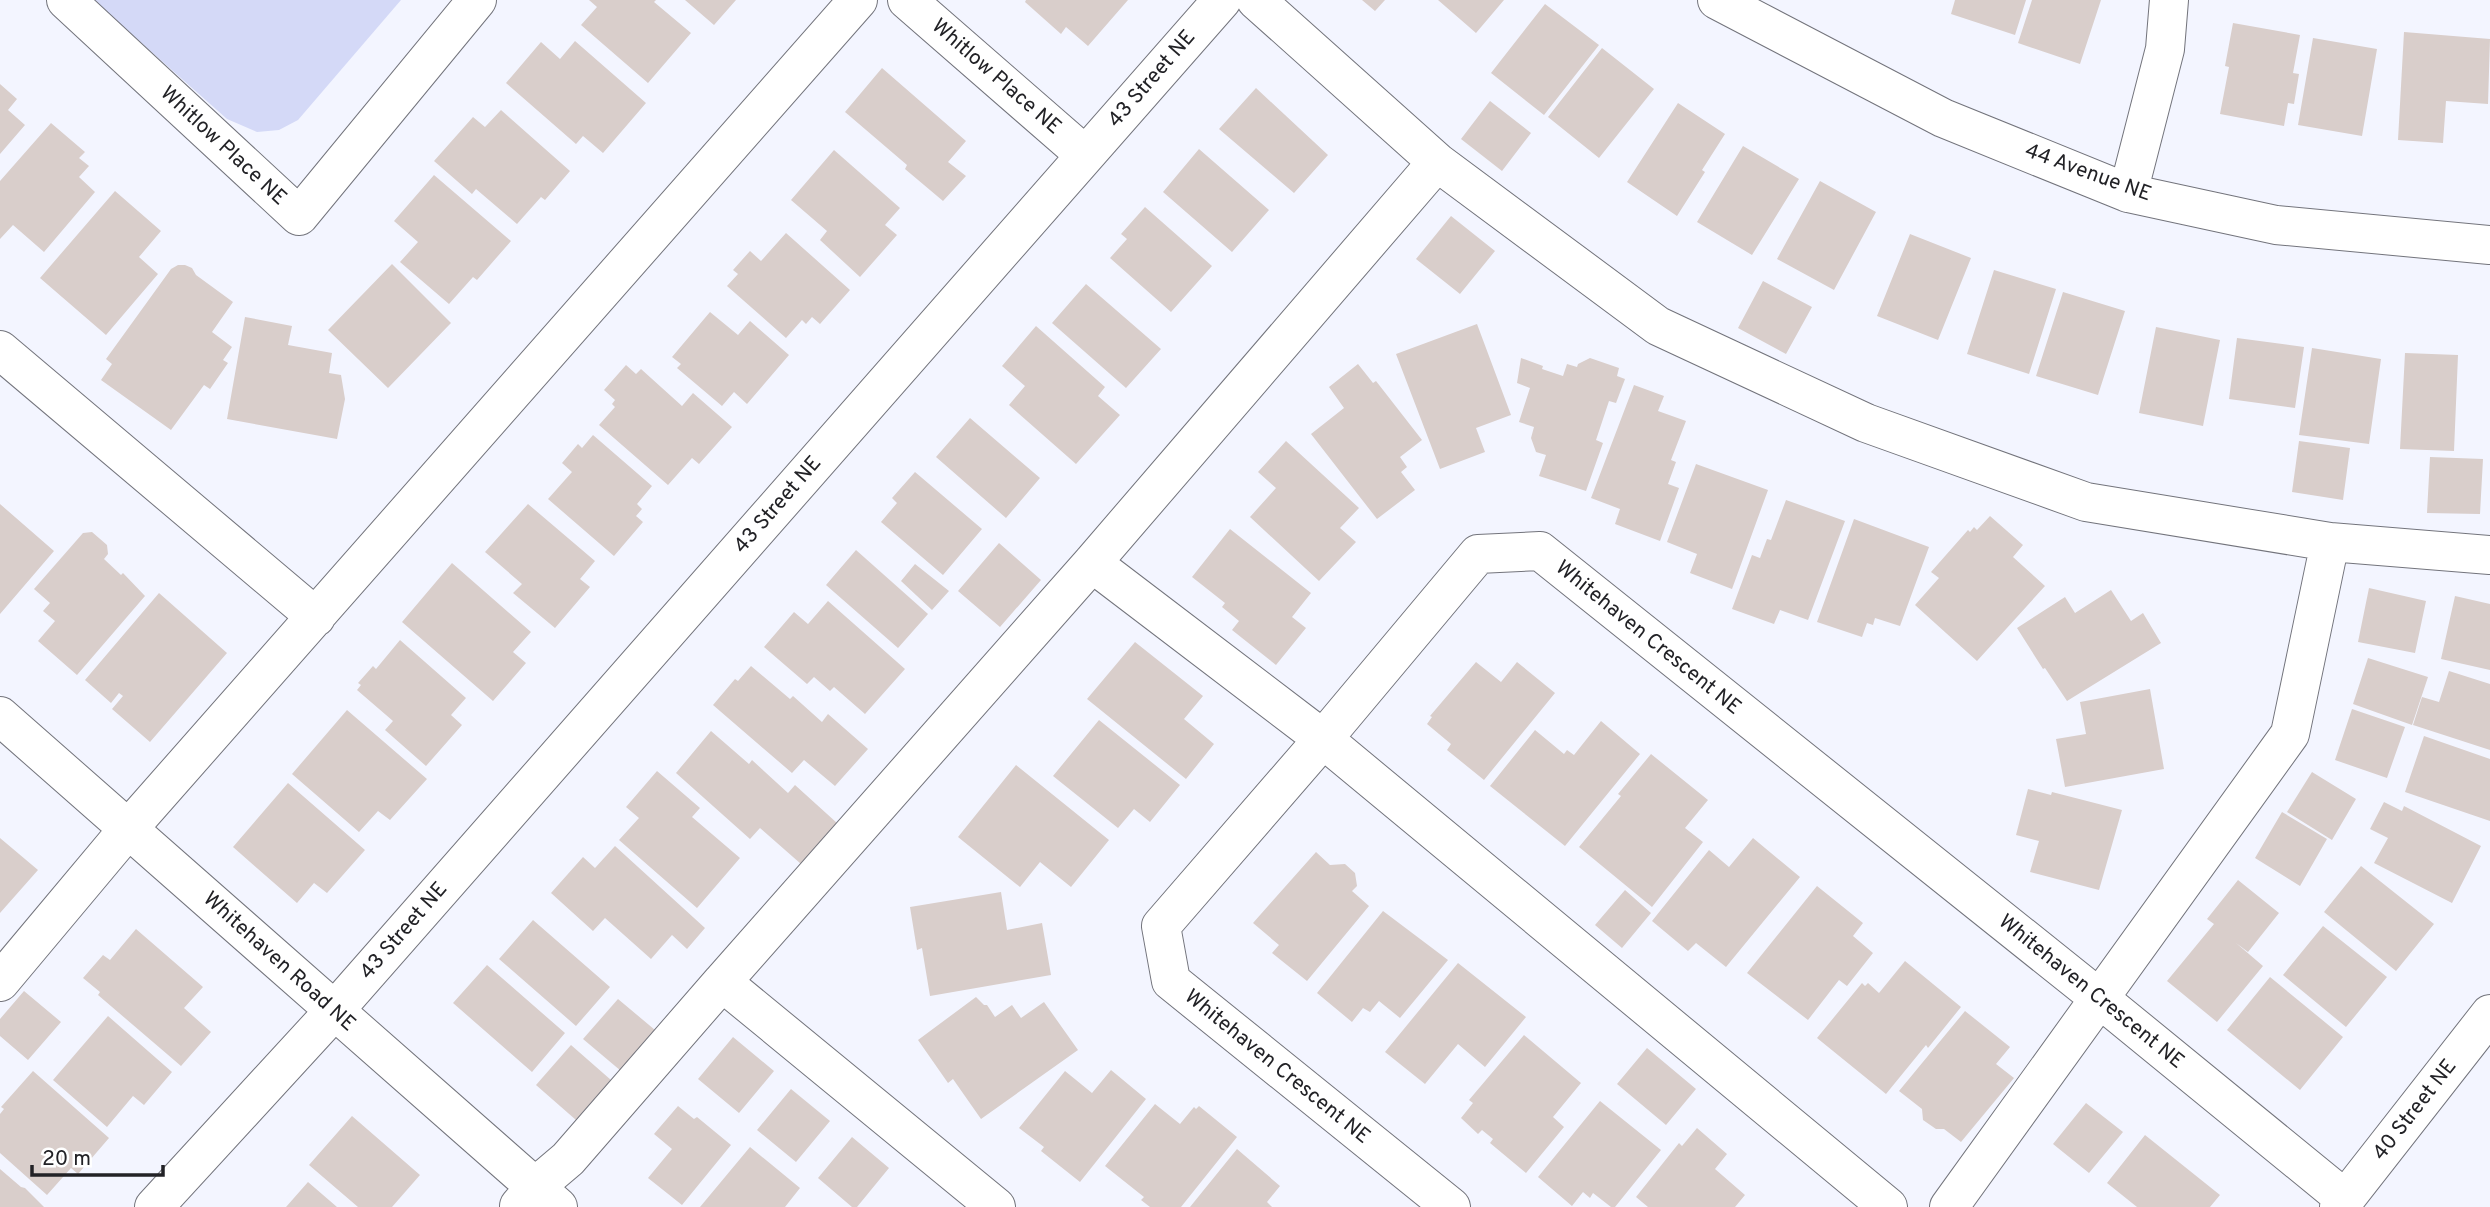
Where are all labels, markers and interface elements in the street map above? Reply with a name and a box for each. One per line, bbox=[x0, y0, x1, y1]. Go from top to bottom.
street label: Whitlow Place NE bbox=[925, 13, 1067, 141]
street label: 43 Street NE bbox=[1102, 25, 1202, 133]
street label: Whitlow Place NE bbox=[154, 80, 292, 212]
street label: 44 Avenue NE bbox=[2021, 138, 2155, 208]
street label: 43 Street NE bbox=[728, 451, 828, 559]
street label: Whitehaven Crescent NE bbox=[1550, 555, 1746, 721]
street label: 43 Street NE bbox=[354, 877, 454, 985]
street label: Whitehaven Road NE bbox=[197, 886, 361, 1038]
street label: Whitehaven Crescent NE bbox=[1993, 909, 2189, 1075]
street label: Whitehaven Crescent NE bbox=[1179, 984, 1375, 1150]
street label: 40 Street NE bbox=[2367, 1054, 2463, 1166]
scale bar bbox=[32, 1134, 163, 1178]
text: 20 m bbox=[42, 1146, 91, 1173]

